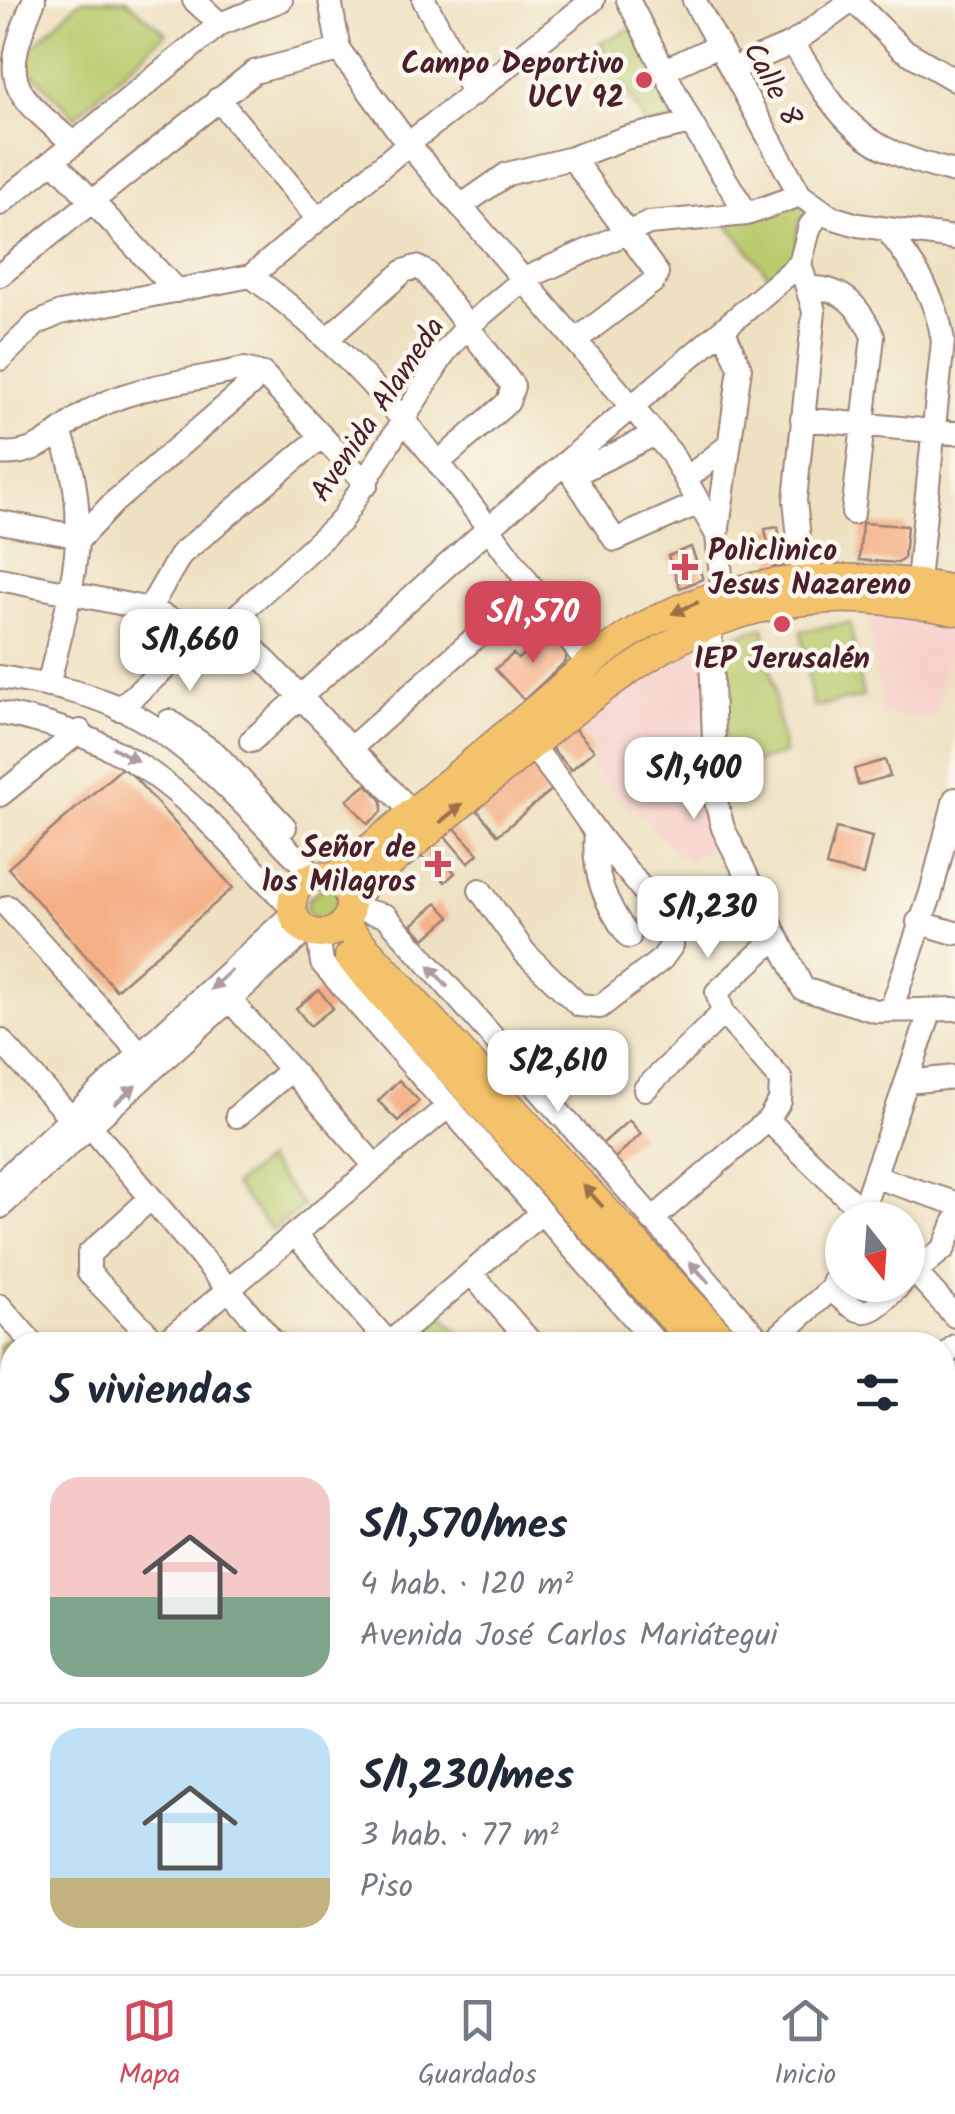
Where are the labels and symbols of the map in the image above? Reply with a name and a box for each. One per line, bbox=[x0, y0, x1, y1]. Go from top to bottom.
street label: Calle 8 bbox=[729, 34, 814, 137]
place label: Campo Deportivo UCV 92 bbox=[401, 41, 624, 123]
marker: Campo Deportivo UCV 92 bbox=[633, 69, 655, 91]
street label: Avenida Alameda bbox=[299, 308, 459, 513]
place label: Policlinico Jesus Nazareno bbox=[708, 528, 911, 610]
marker: Policlinico Jesus Nazareno bbox=[672, 554, 698, 580]
pin: S/1,570 bbox=[441, 581, 625, 666]
one-way arrow bbox=[670, 600, 700, 616]
pin: S/1,660 bbox=[98, 609, 282, 694]
marker: IEP Jerusalén bbox=[771, 613, 793, 635]
place label: IEP Jerusalén bbox=[694, 636, 870, 684]
pin: S/1,400 bbox=[602, 737, 786, 822]
one-way arrow bbox=[111, 745, 139, 762]
one-way arrow bbox=[438, 802, 463, 824]
place label: Señor de los Milagros bbox=[262, 825, 416, 907]
marker: Señor de los Milagros bbox=[425, 851, 451, 877]
pin: S/1,230 bbox=[616, 876, 800, 961]
one-way arrow bbox=[427, 963, 449, 988]
one-way arrow bbox=[209, 968, 233, 991]
pin: S/2,610 bbox=[466, 1030, 650, 1115]
one-way arrow bbox=[113, 1084, 137, 1107]
one-way arrow bbox=[582, 1184, 604, 1209]
north arrow bbox=[825, 1202, 925, 1302]
one-way arrow bbox=[688, 1260, 710, 1285]

